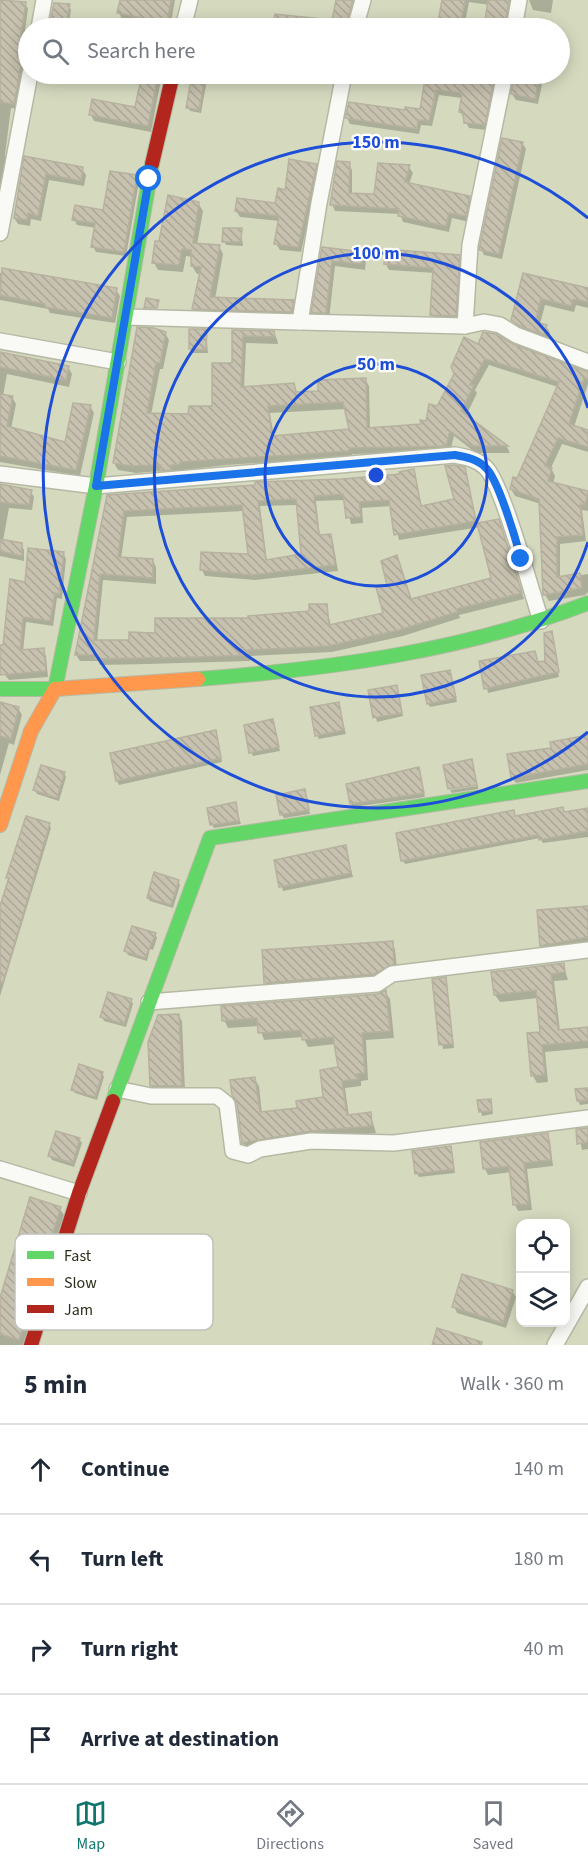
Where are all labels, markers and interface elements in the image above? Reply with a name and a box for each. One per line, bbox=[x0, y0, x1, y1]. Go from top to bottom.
search box bbox=[18, 18, 570, 84]
icon: search bbox=[39, 35, 72, 68]
text: Search here bbox=[87, 35, 195, 67]
text: 150 m bbox=[352, 130, 400, 155]
route start bbox=[135, 165, 161, 191]
text: 100 m bbox=[352, 241, 400, 266]
text: 50 m bbox=[357, 352, 395, 377]
centre of rings bbox=[366, 465, 386, 485]
route end bbox=[507, 545, 533, 571]
map controls bbox=[516, 1219, 570, 1327]
button: locate bbox=[516, 1219, 570, 1273]
legend bbox=[15, 1234, 213, 1330]
text: Fast bbox=[64, 1245, 92, 1267]
text: Slow bbox=[64, 1272, 97, 1294]
button: layers bbox=[516, 1273, 570, 1327]
text: Jam bbox=[64, 1299, 93, 1321]
text: 5 min bbox=[24, 1366, 87, 1403]
text: Walk · 360 m bbox=[460, 1370, 564, 1398]
icon: ahead bbox=[24, 1453, 57, 1486]
text: Continue bbox=[81, 1453, 170, 1485]
text: 140 m bbox=[514, 1455, 564, 1483]
icon: left bbox=[24, 1543, 57, 1576]
text: Turn left bbox=[81, 1543, 163, 1575]
text: 180 m bbox=[514, 1545, 564, 1573]
icon: right bbox=[24, 1633, 57, 1666]
text: Turn right bbox=[81, 1633, 178, 1665]
text: 40 m bbox=[524, 1635, 564, 1663]
icon: arrive bbox=[24, 1723, 57, 1756]
text: Arrive at destination bbox=[81, 1723, 279, 1755]
tab: Map bbox=[74, 1797, 107, 1855]
tab: Directions bbox=[256, 1797, 324, 1855]
tab: Saved bbox=[473, 1797, 514, 1855]

